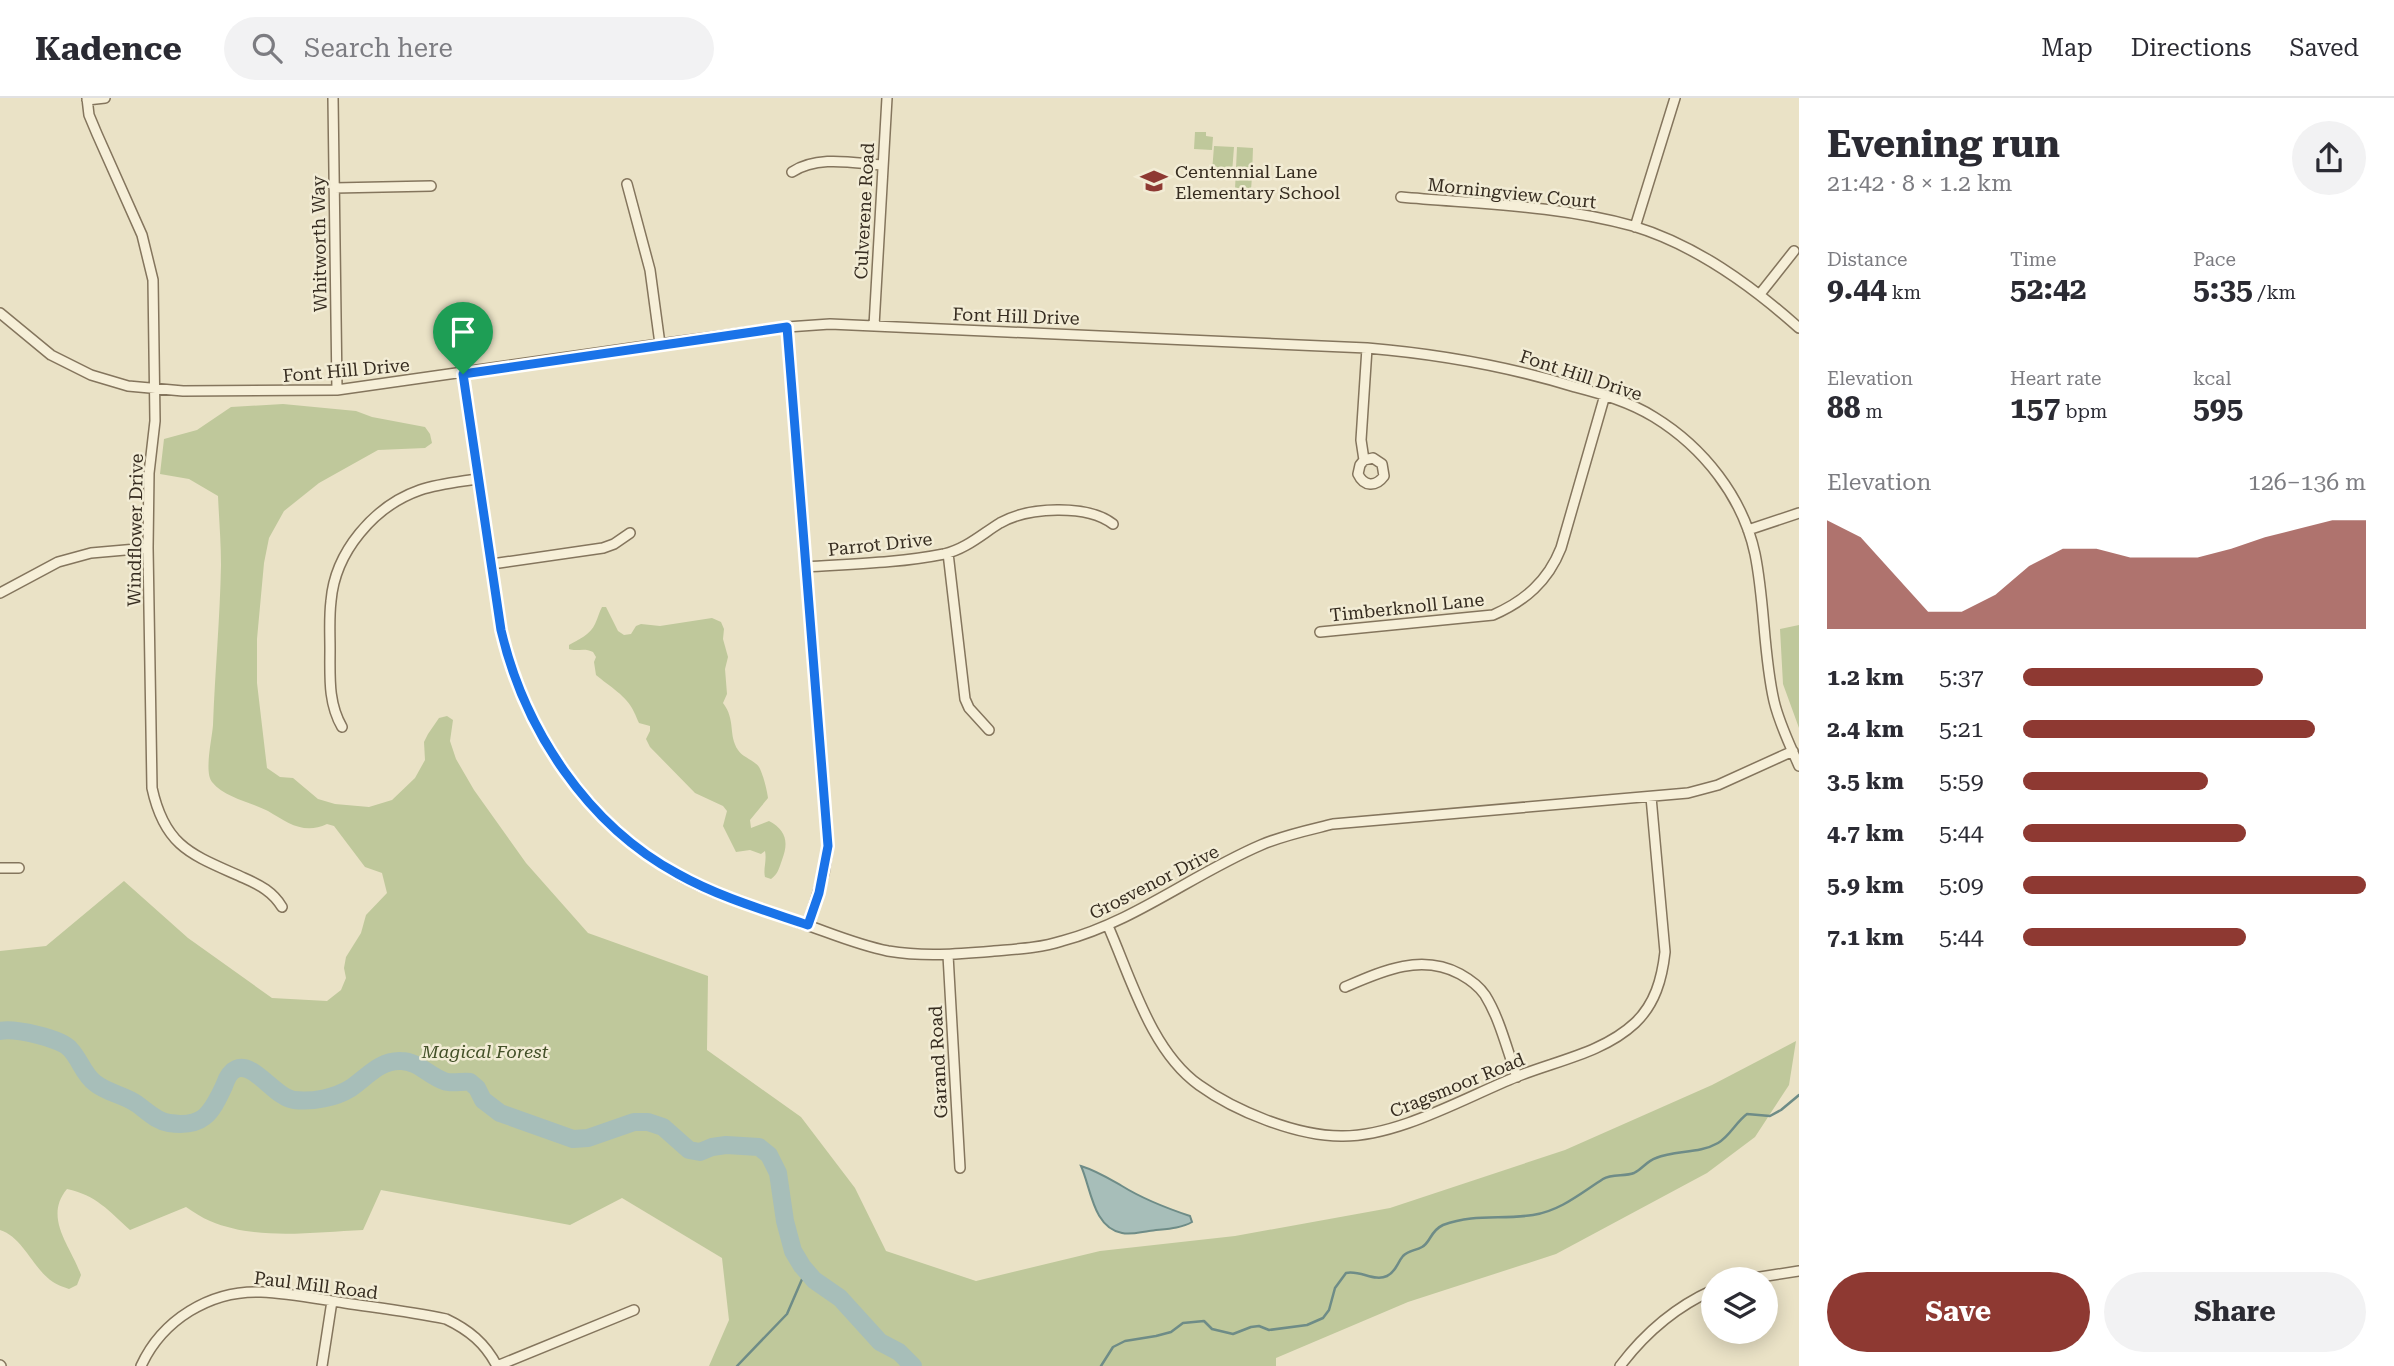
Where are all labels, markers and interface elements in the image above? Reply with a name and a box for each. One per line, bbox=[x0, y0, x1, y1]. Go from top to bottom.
search box bbox=[224, 17, 714, 80]
text: Kadence bbox=[35, 29, 182, 68]
icon: search bbox=[248, 29, 286, 67]
text: Search here bbox=[304, 33, 453, 63]
text: Map bbox=[2041, 34, 2093, 62]
text: Directions bbox=[2131, 34, 2251, 62]
text: Saved bbox=[2289, 34, 2359, 62]
button: share bbox=[2292, 121, 2366, 195]
text: Evening run bbox=[1827, 122, 2060, 166]
street label: Culverene Road bbox=[850, 142, 878, 280]
place label: Centennial Lane Elementary School bbox=[1175, 161, 1340, 203]
school or university icon: Centennial Lane Elementary School bbox=[1139, 166, 1169, 196]
text: 21:42 · 8 × 1.2 km bbox=[1827, 170, 2012, 197]
street label: Morningview Court bbox=[1426, 174, 1598, 212]
street label: Whitworth Way bbox=[307, 175, 331, 312]
text: Distance bbox=[1827, 248, 1907, 271]
text: Time bbox=[2010, 248, 2057, 271]
text: Pace bbox=[2193, 248, 2236, 271]
text: 9.44 bbox=[1827, 271, 1887, 306]
text: 52:42 bbox=[2010, 271, 2087, 306]
text: 5:35 bbox=[2193, 271, 2253, 306]
text: km bbox=[1887, 281, 1921, 304]
text: /km bbox=[2253, 281, 2296, 304]
pin bbox=[433, 302, 493, 374]
street label: Font Hill Drive bbox=[952, 303, 1080, 329]
icon: arrive bbox=[444, 313, 482, 351]
street label: Font Hill Drive bbox=[1517, 345, 1645, 405]
street label: Font Hill Drive bbox=[282, 354, 410, 386]
text: Elevation bbox=[1827, 367, 1913, 390]
text: Heart rate bbox=[2010, 367, 2101, 390]
text: kcal bbox=[2193, 367, 2231, 390]
text: 88 bbox=[1827, 390, 1861, 425]
text: 157 bbox=[2010, 390, 2060, 425]
text: 595 bbox=[2193, 390, 2243, 425]
text: m bbox=[1861, 400, 1883, 423]
text: bpm bbox=[2060, 400, 2107, 423]
street label: Windflower Drive bbox=[123, 453, 147, 607]
text: Elevation bbox=[1827, 469, 1931, 496]
text: 126–136 m bbox=[2248, 469, 2366, 496]
street label: Parrot Drive bbox=[827, 528, 933, 560]
street label: Timberknoll Lane bbox=[1329, 588, 1485, 626]
text: 1.2 km bbox=[1827, 664, 1904, 691]
text: 5:37 bbox=[1939, 664, 1984, 691]
text: 2.4 km bbox=[1827, 716, 1904, 743]
text: 5:21 bbox=[1939, 716, 1984, 743]
text: 3.5 km bbox=[1827, 768, 1904, 795]
text: 5:59 bbox=[1939, 768, 1984, 795]
text: 4.7 km bbox=[1827, 820, 1904, 847]
text: 5:44 bbox=[1939, 820, 1984, 847]
street label: Grosvenor Drive bbox=[1086, 840, 1222, 924]
text: 5.9 km bbox=[1827, 872, 1904, 899]
text: 5:09 bbox=[1939, 872, 1984, 899]
text: 7.1 km bbox=[1827, 924, 1904, 951]
text: 5:44 bbox=[1939, 924, 1984, 951]
street label: Garand Road bbox=[925, 1005, 951, 1119]
park label: Magical Forest bbox=[421, 1041, 549, 1062]
street label: Cragsmoor Road bbox=[1387, 1048, 1528, 1122]
street label: Paul Mill Road bbox=[253, 1267, 380, 1303]
map controls bbox=[1701, 1267, 1778, 1344]
button: layers bbox=[1701, 1267, 1778, 1344]
button: Save bbox=[1827, 1272, 2090, 1352]
button: Share bbox=[2104, 1272, 2366, 1352]

